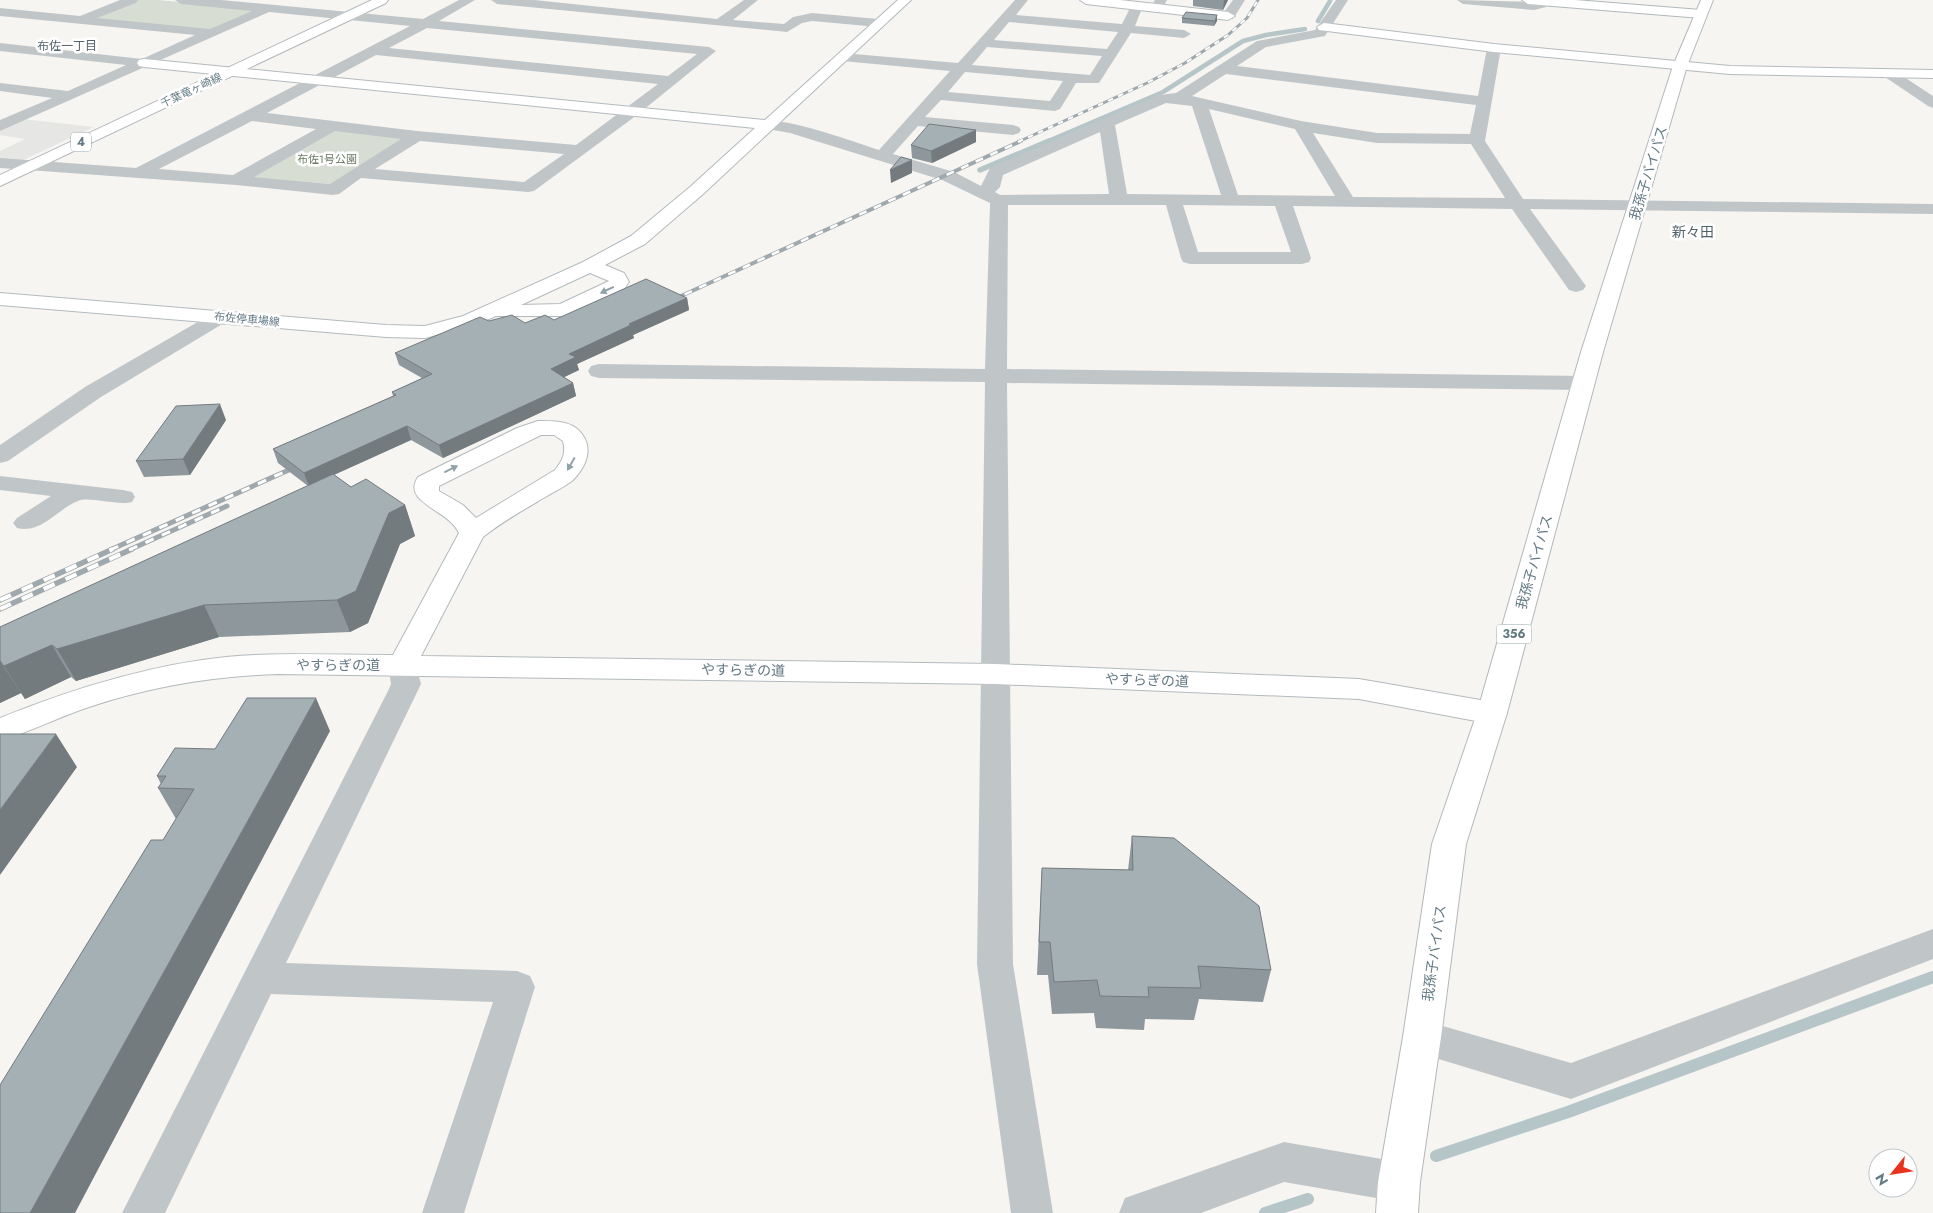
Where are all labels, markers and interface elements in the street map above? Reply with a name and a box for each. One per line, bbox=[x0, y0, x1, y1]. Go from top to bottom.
district label: 布佐一丁目 bbox=[37, 37, 97, 55]
street label: 千葉竜ヶ崎線 bbox=[158, 69, 224, 111]
street label: 我孫子バイパス bbox=[1624, 123, 1672, 223]
road number: 4 bbox=[71, 132, 91, 152]
park label: 布佐1号公園 bbox=[297, 151, 357, 167]
district label: 新々田 bbox=[1672, 222, 1714, 242]
one-way arrow bbox=[600, 286, 614, 294]
street label: 布佐停車場線 bbox=[213, 308, 281, 330]
one-way arrow bbox=[567, 456, 575, 471]
one-way arrow bbox=[444, 464, 459, 473]
street label: 我孫子バイパス bbox=[1511, 512, 1557, 612]
road number: 356 bbox=[1496, 624, 1532, 644]
street label: やすらぎの道 bbox=[296, 655, 380, 675]
street label: やすらぎの道 bbox=[701, 659, 785, 681]
street label: やすらぎの道 bbox=[1105, 669, 1189, 691]
street label: 我孫子バイパス bbox=[1417, 903, 1451, 1003]
north arrow bbox=[1868, 1148, 1918, 1198]
text: N bbox=[1870, 1170, 1893, 1189]

